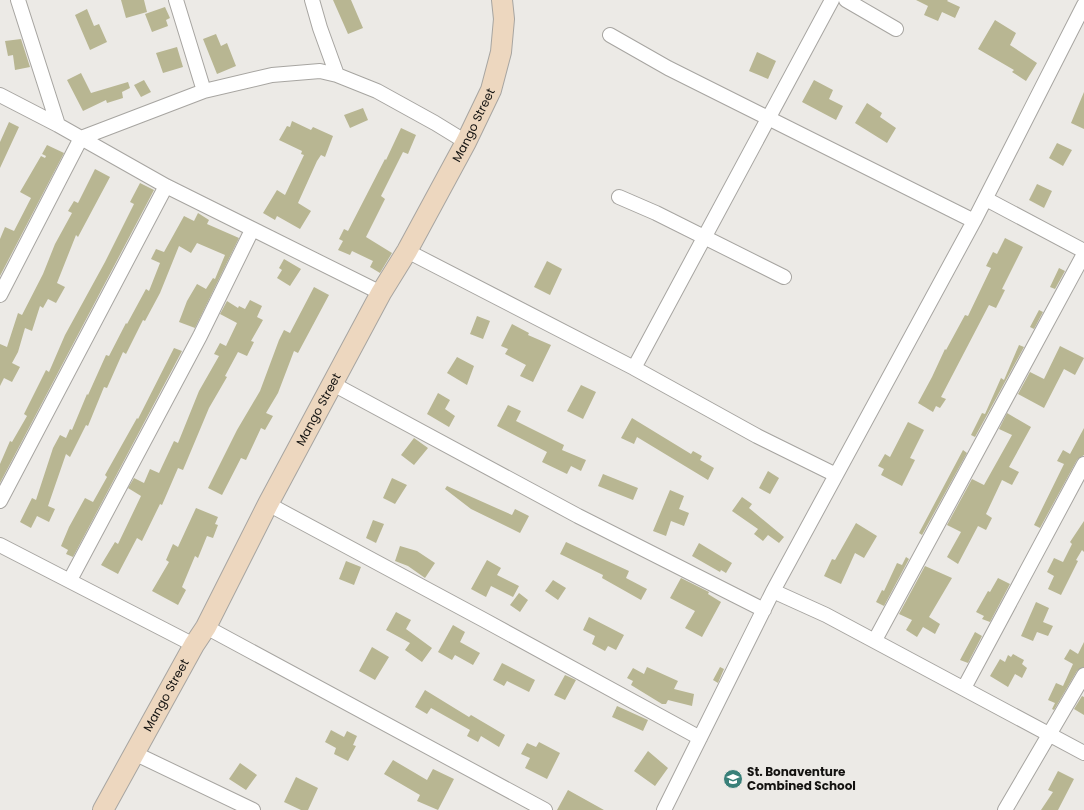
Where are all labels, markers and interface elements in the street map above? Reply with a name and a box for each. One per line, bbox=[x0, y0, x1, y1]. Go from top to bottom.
street label: Mango Street bbox=[448, 85, 499, 165]
street label: Mango Street bbox=[292, 370, 345, 449]
street label: Mango Street bbox=[139, 656, 193, 734]
place label: St. Bonaventure Combined School bbox=[747, 763, 856, 794]
school or university icon: St. Bonaventure Combined School bbox=[722, 768, 744, 790]

